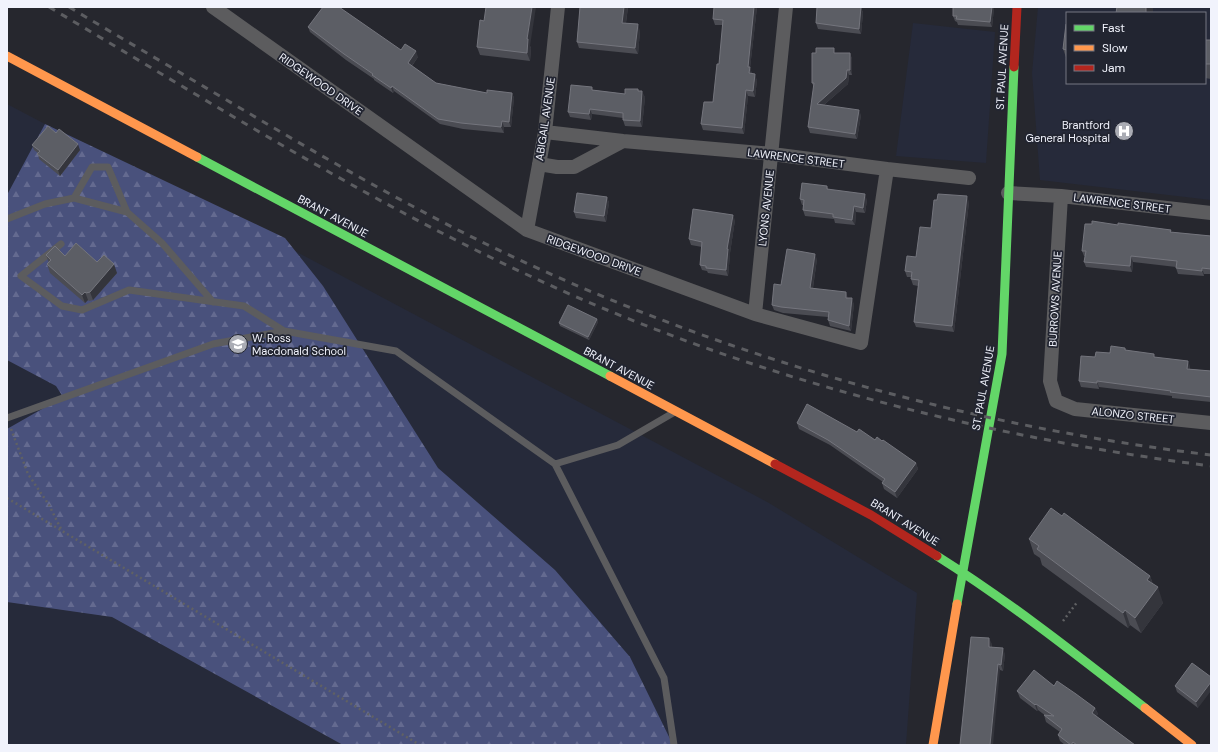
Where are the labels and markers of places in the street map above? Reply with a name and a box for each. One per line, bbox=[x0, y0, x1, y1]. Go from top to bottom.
place label: Brantford General Hospital bbox=[1026, 118, 1110, 145]
hospital icon: Brantford General Hospital bbox=[1113, 120, 1135, 142]
place label: W. Ross Macdonald School bbox=[252, 331, 346, 358]
school or university icon: W. Ross Macdonald School bbox=[227, 333, 249, 355]

